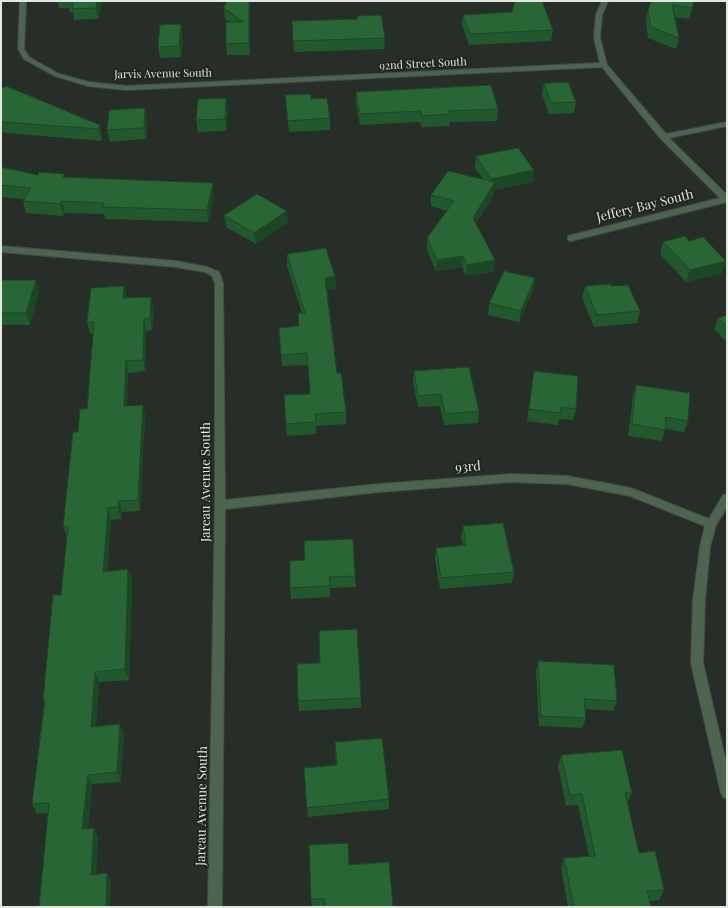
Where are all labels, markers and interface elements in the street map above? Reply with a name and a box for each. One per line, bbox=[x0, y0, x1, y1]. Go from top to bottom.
street label: 92nd Street South bbox=[379, 55, 467, 73]
street label: Jarvis Avenue South bbox=[114, 67, 212, 81]
street label: Jeffery Bay South bbox=[595, 186, 695, 226]
street label: Jareau Avenue South bbox=[198, 422, 214, 542]
street label: 93rd bbox=[455, 458, 481, 476]
street label: Jareau Avenue South bbox=[193, 746, 211, 866]

